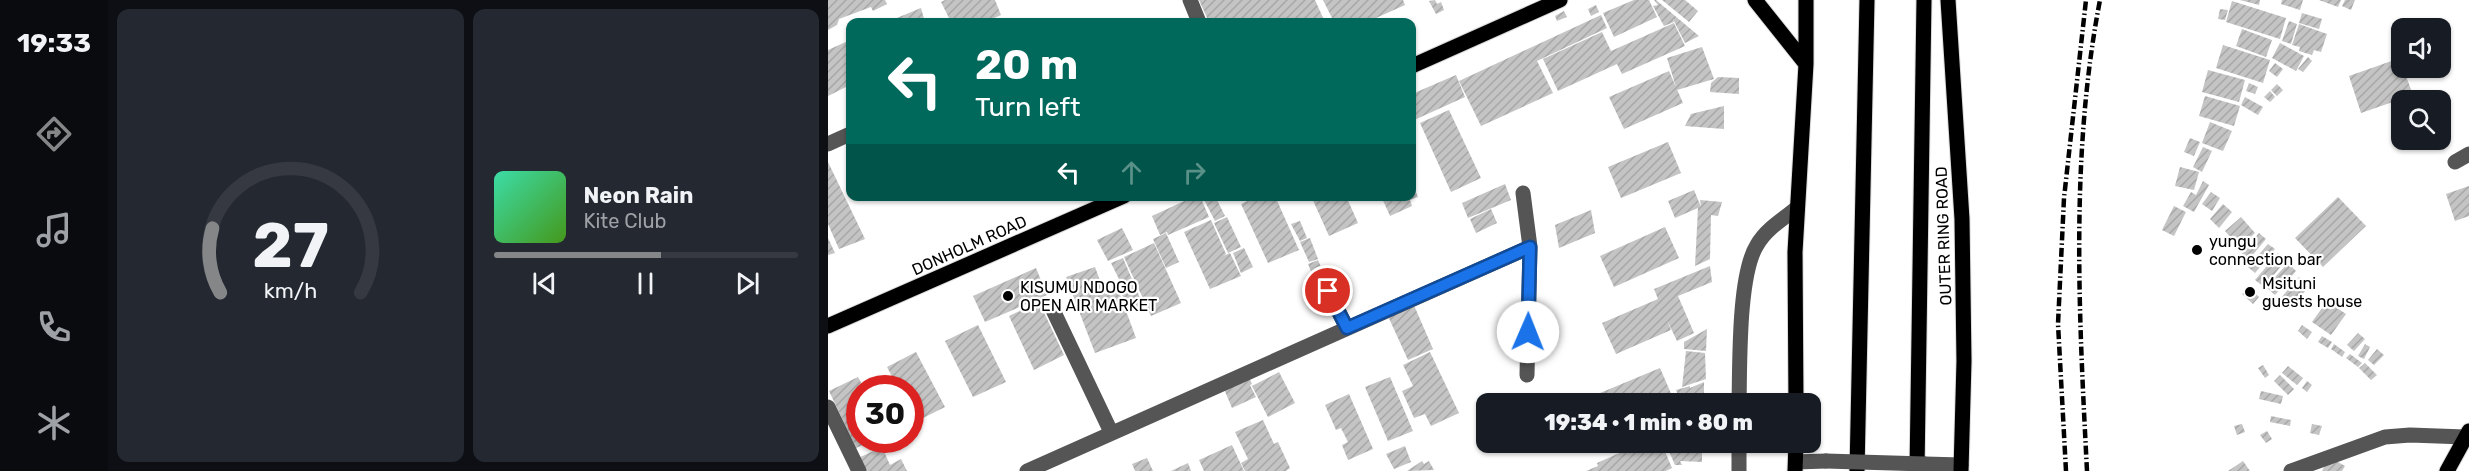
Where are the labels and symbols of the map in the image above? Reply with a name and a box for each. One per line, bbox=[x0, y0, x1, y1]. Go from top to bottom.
street label: OUTER RING ROAD bbox=[1932, 166, 1955, 306]
street label: DONHOLM ROAD bbox=[909, 212, 1030, 279]
place label: yungu connection bar bbox=[2209, 232, 2322, 269]
marker: yungu connection bar bbox=[2190, 243, 2204, 257]
pin bbox=[1302, 265, 1353, 316]
place label: Msituni guests house bbox=[2262, 274, 2362, 311]
place label: KISUMU NDOGO OPEN AIR MARKET bbox=[1020, 278, 1157, 315]
marker: Msituni guests house bbox=[2243, 285, 2257, 299]
marker: KISUMU NDOGO OPEN AIR MARKET bbox=[1001, 289, 1015, 303]
position arrow bbox=[1496, 300, 1560, 364]
speed limit sign: 30 bbox=[846, 375, 924, 453]

